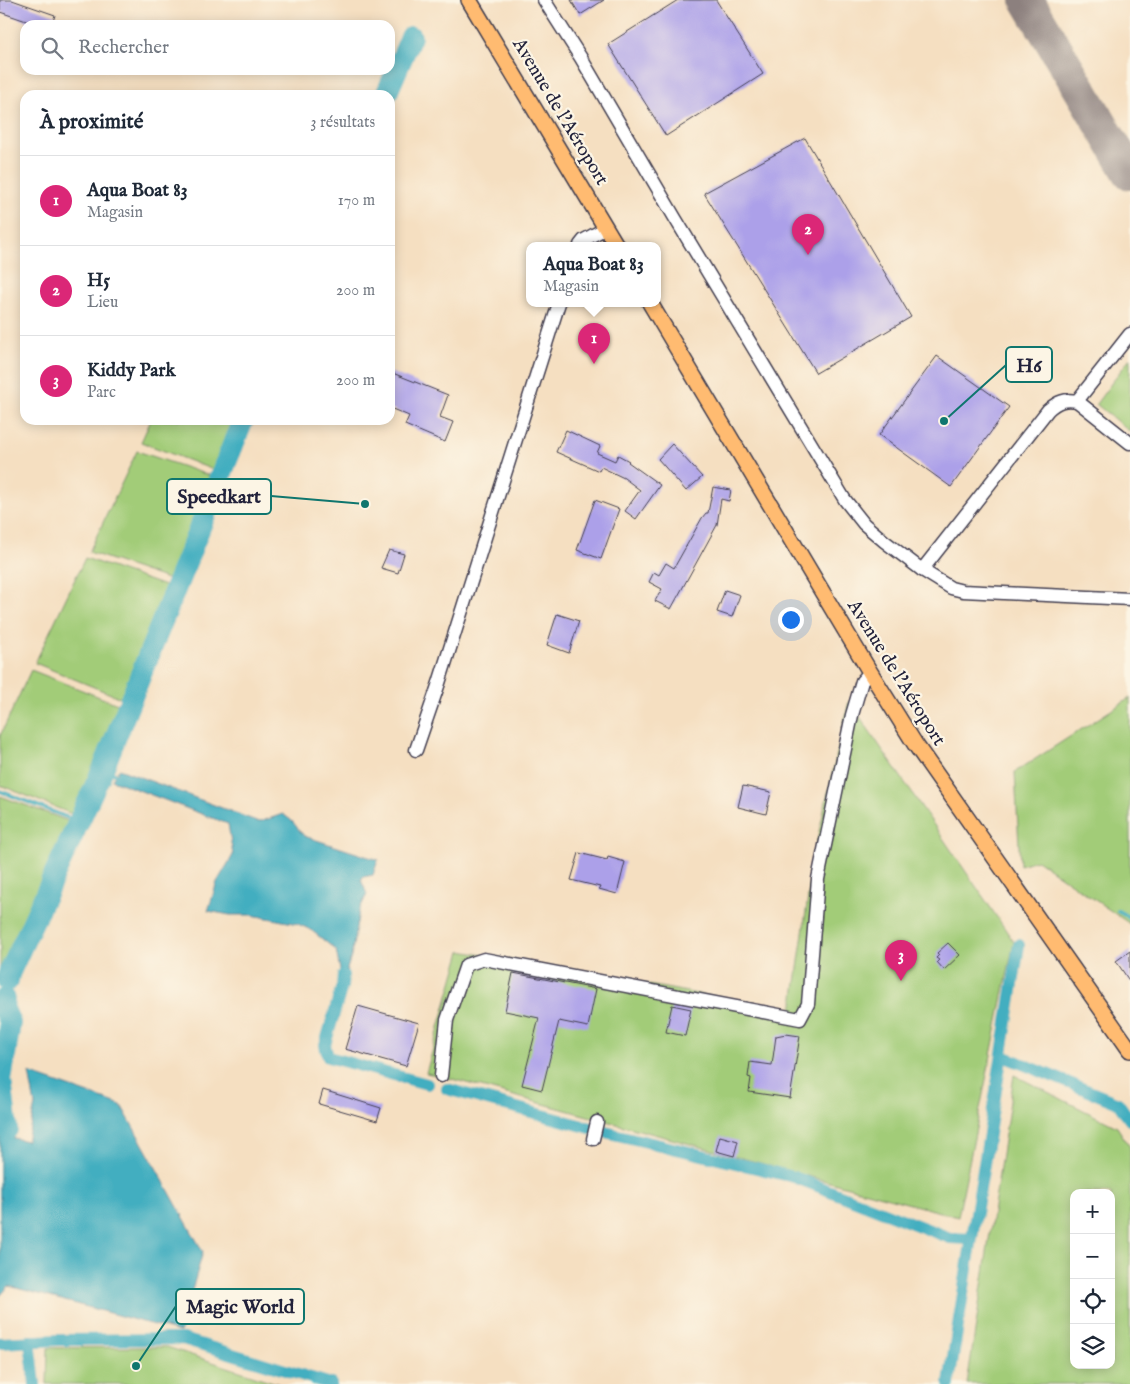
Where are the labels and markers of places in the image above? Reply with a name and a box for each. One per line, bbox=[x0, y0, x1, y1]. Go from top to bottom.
pin: 2 bbox=[792, 214, 824, 255]
pin: 1 bbox=[578, 323, 610, 364]
callout: H6 bbox=[1006, 347, 1052, 382]
callout: Speedkart bbox=[167, 479, 271, 514]
pin: 3 bbox=[885, 940, 917, 981]
callout: Magic World bbox=[176, 1289, 304, 1324]

